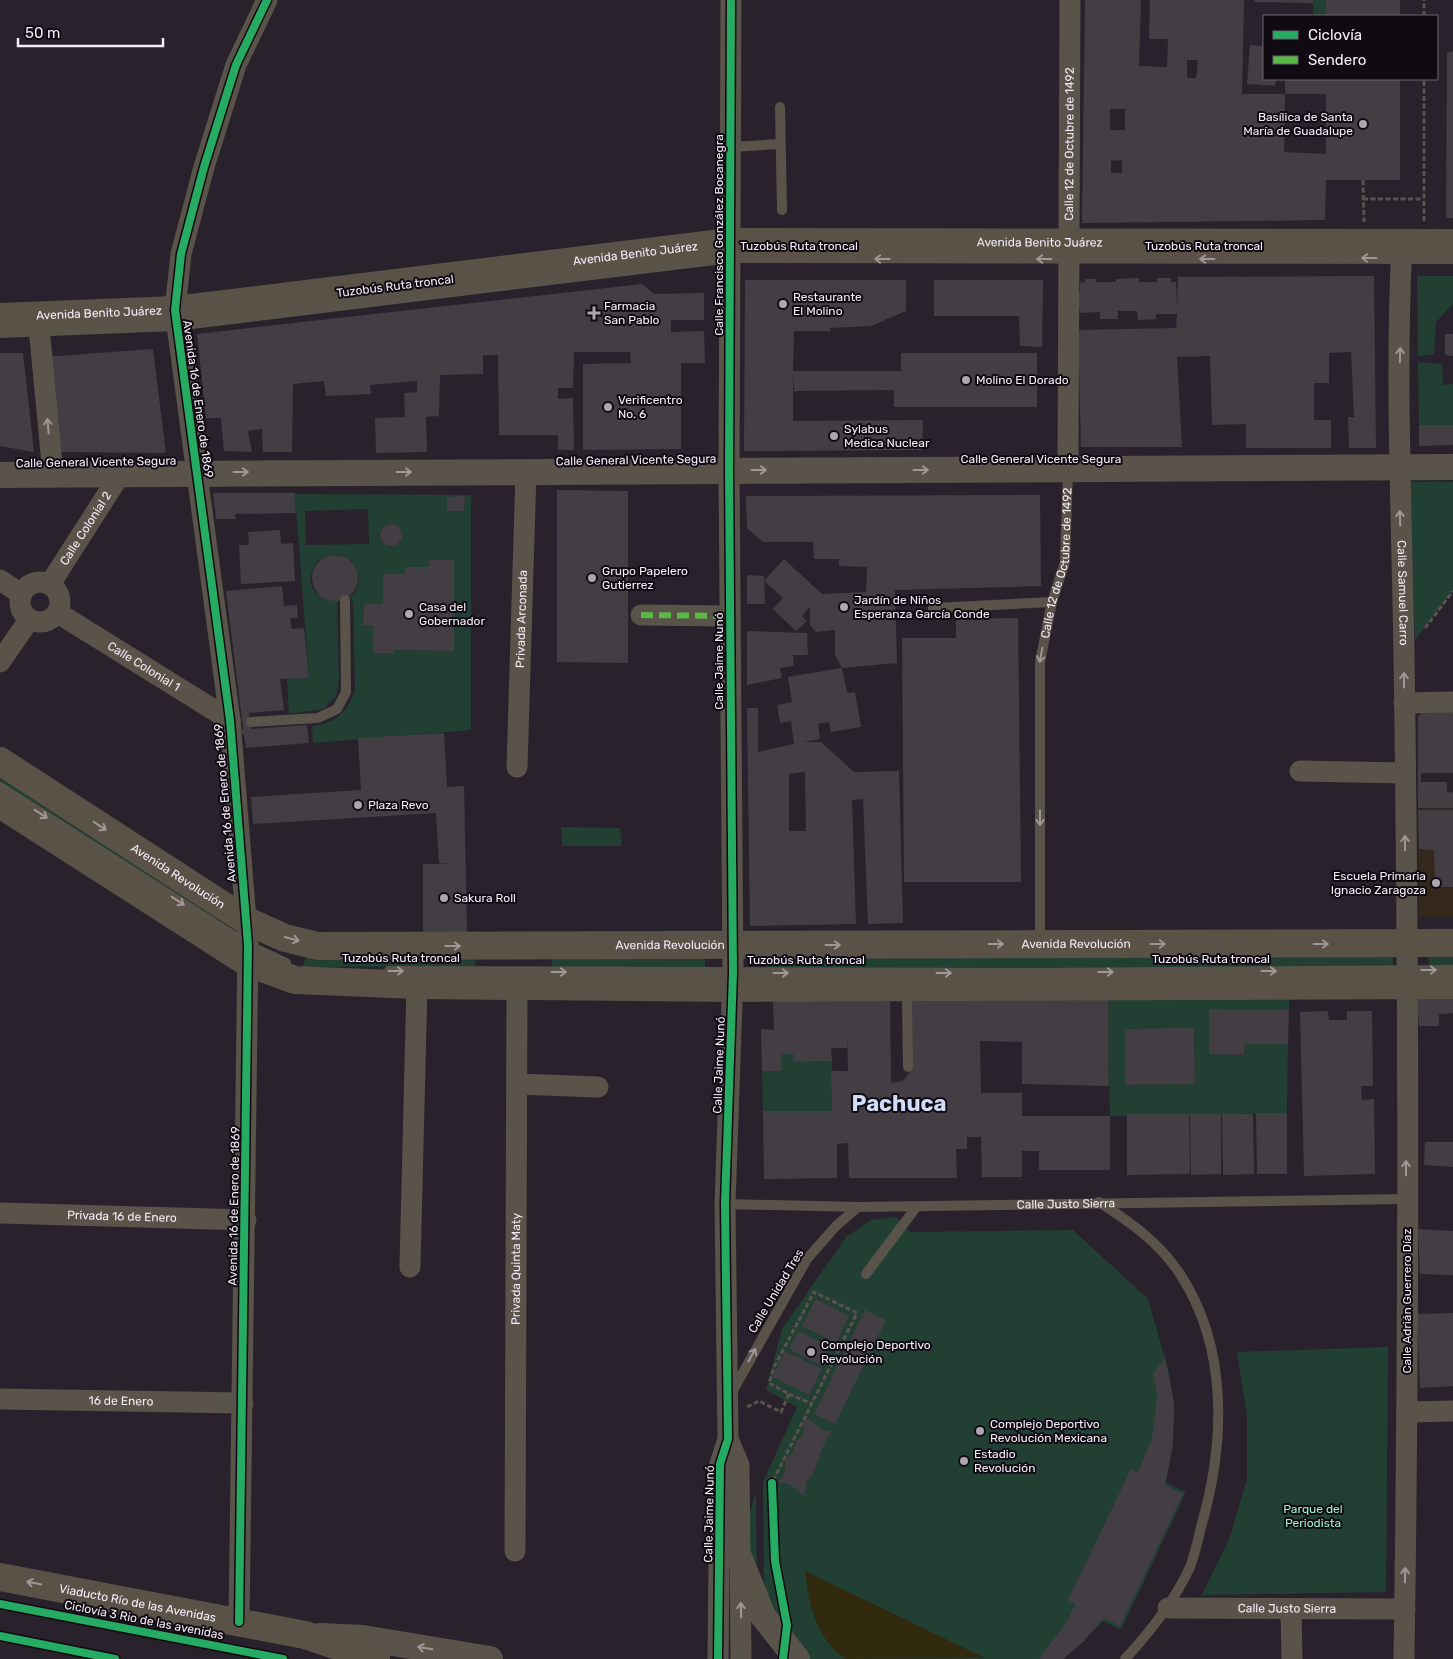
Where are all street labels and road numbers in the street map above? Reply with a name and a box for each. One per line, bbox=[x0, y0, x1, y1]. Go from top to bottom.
street label: Calle 12 de Octubre de 1492 bbox=[1062, 67, 1077, 221]
street label: Calle Francisco González Bocanegra bbox=[712, 134, 726, 336]
street label: Avenida Benito Juárez bbox=[977, 235, 1103, 250]
street label: Avenida Benito Juárez bbox=[572, 239, 699, 268]
street label: Tuzobús Ruta troncal bbox=[740, 239, 858, 253]
street label: Tuzobús Ruta troncal bbox=[1145, 239, 1263, 253]
street label: Tuzobús Ruta troncal bbox=[336, 272, 455, 300]
street label: Avenida Benito Juárez bbox=[36, 304, 162, 323]
street label: Avenida 16 de Enero de 1869 bbox=[180, 319, 216, 479]
street label: Calle General Vicente Segura bbox=[555, 452, 717, 468]
street label: Calle General Vicente Segura bbox=[961, 452, 1121, 466]
street label: Calle General Vicente Segura bbox=[15, 454, 177, 470]
street label: Calle 12 de Octubre de 1492 bbox=[1038, 487, 1074, 640]
street label: Calle Colonial 2 bbox=[57, 489, 114, 568]
street label: Calle Samuel Carro bbox=[1395, 540, 1411, 646]
street label: Privada Arconada bbox=[513, 570, 530, 668]
street label: Calle Jaime Nunó bbox=[712, 612, 726, 710]
street label: Calle Colonial 1 bbox=[105, 639, 183, 694]
street label: Avenida 16 de Enero de 1869 bbox=[211, 723, 239, 883]
street label: Avenida Revolución bbox=[128, 841, 228, 912]
street label: Avenida Revolución bbox=[1021, 937, 1131, 951]
street label: Avenida Revolución bbox=[615, 938, 725, 952]
street label: Tuzobús Ruta troncal bbox=[342, 951, 460, 965]
street label: Tuzobús Ruta troncal bbox=[1152, 952, 1270, 966]
street label: Tuzobús Ruta troncal bbox=[747, 953, 865, 967]
street label: Calle Jaime Nunó bbox=[710, 1016, 728, 1114]
street label: Avenida 16 de Enero de 1869 bbox=[226, 1126, 242, 1286]
street label: Calle Justo Sierra bbox=[1017, 1196, 1115, 1212]
street label: Privada 16 de Enero bbox=[67, 1208, 177, 1225]
street label: Privada Quinta Maty bbox=[509, 1213, 523, 1325]
street label: Calle Adrián Guerrero Díaz bbox=[1400, 1228, 1414, 1374]
street label: Calle Unidad Tres bbox=[745, 1246, 807, 1336]
street label: 16 de Enero bbox=[88, 1393, 154, 1409]
street label: Calle Jaime Nunó bbox=[701, 1465, 717, 1563]
street label: Viaducto Río de las Avenidas bbox=[58, 1581, 217, 1625]
street label: Ciclovía 3 Rio de las avenidas bbox=[63, 1598, 225, 1642]
street label: Calle Justo Sierra bbox=[1238, 1601, 1336, 1616]

